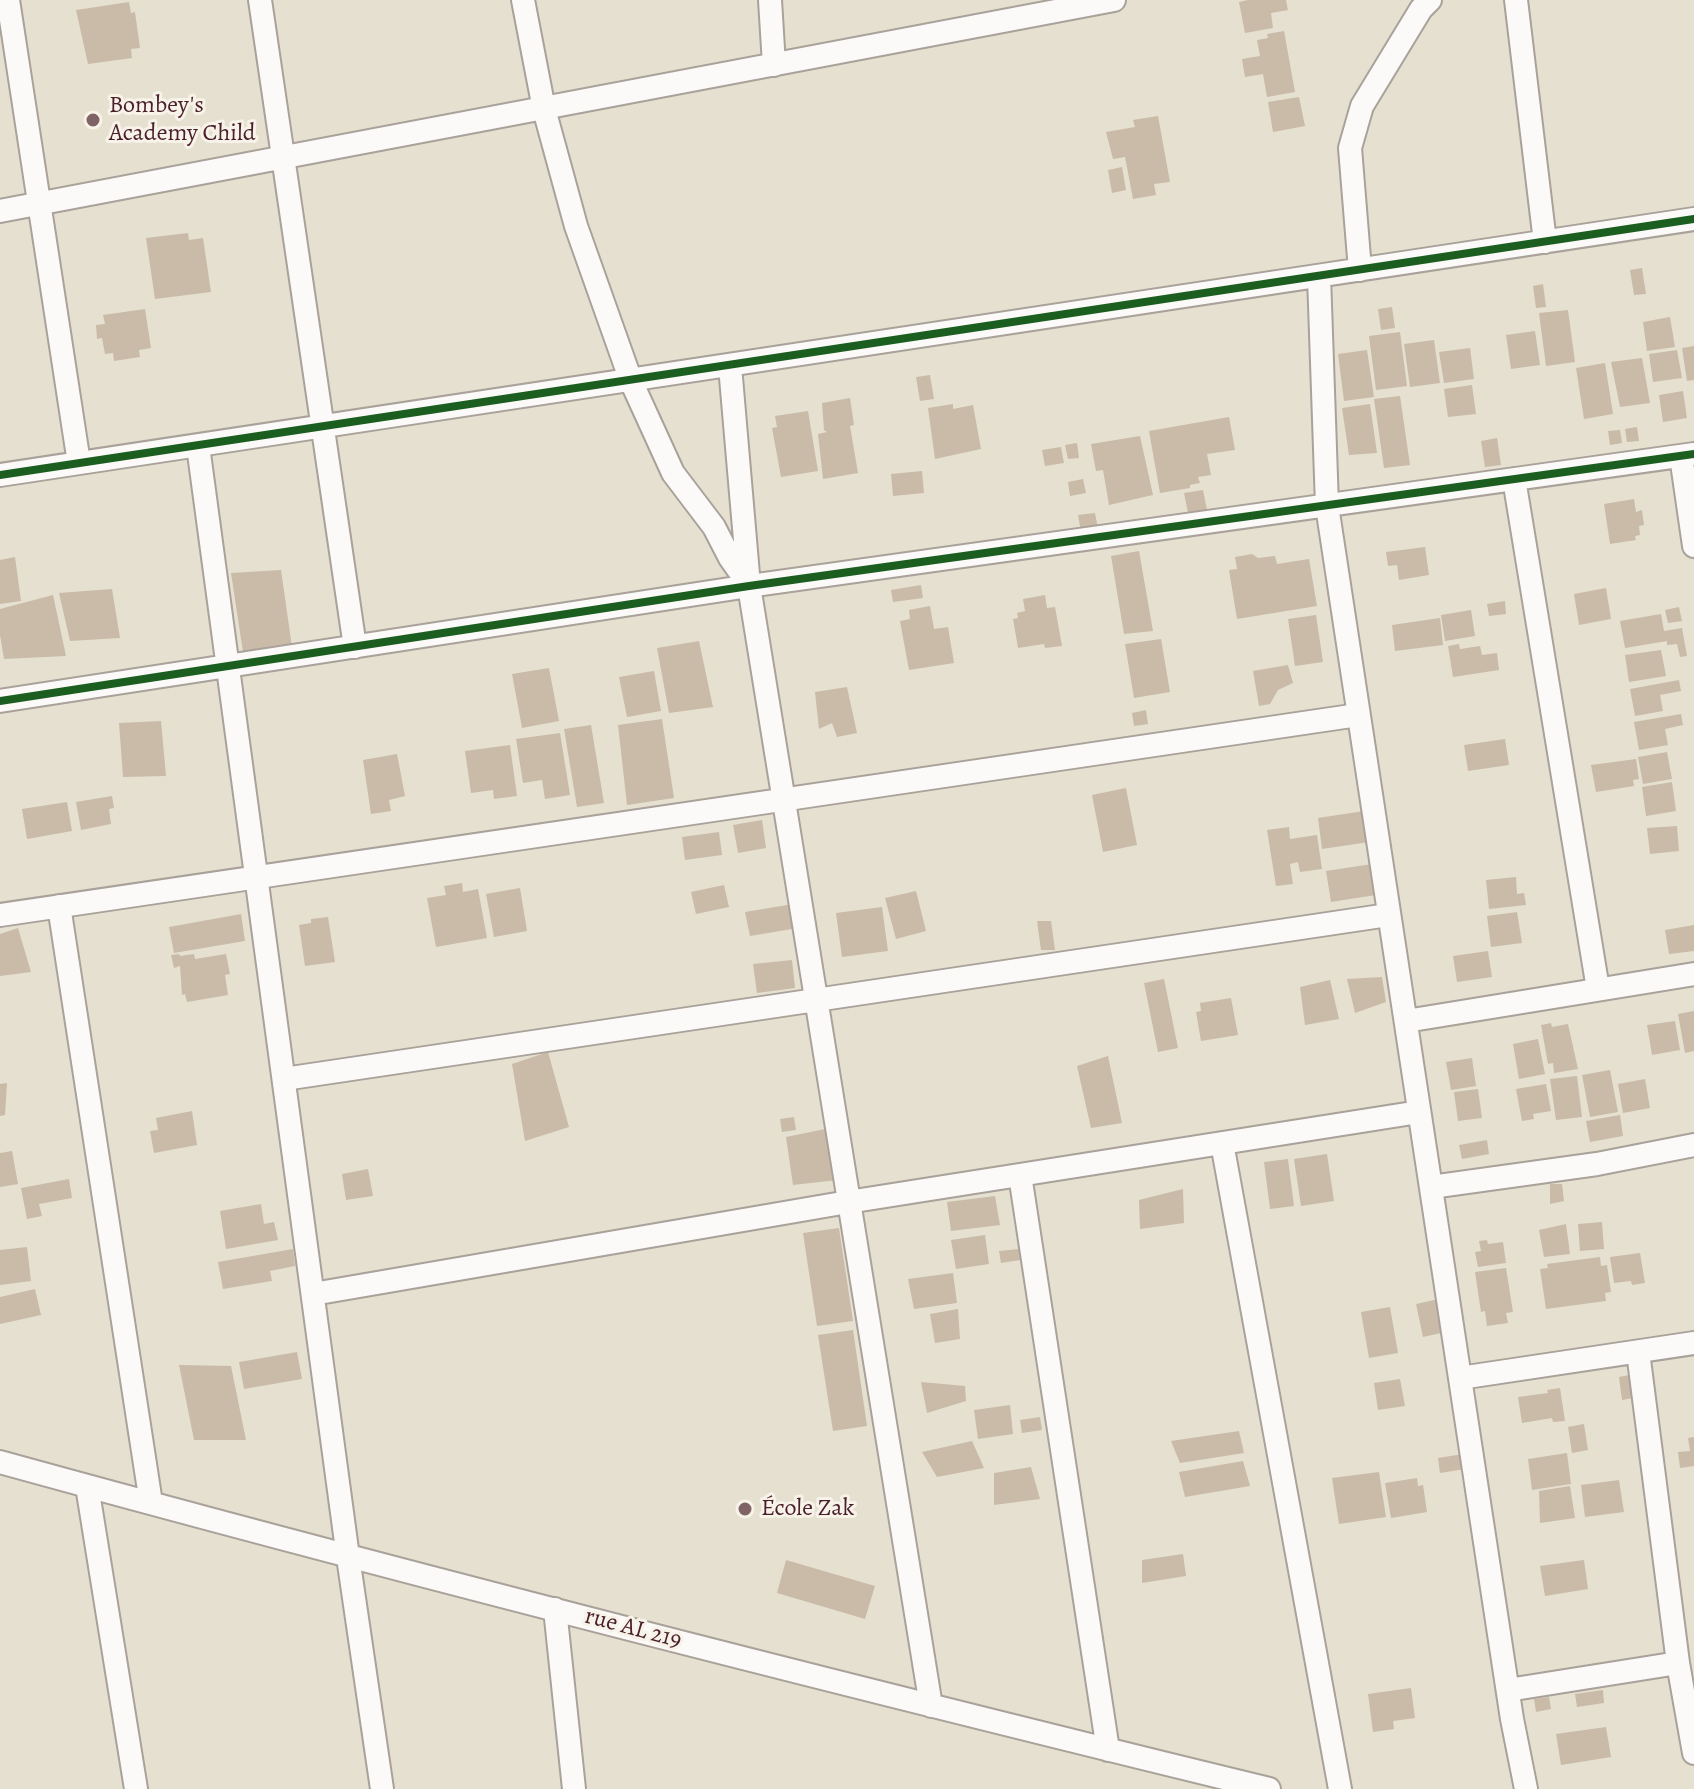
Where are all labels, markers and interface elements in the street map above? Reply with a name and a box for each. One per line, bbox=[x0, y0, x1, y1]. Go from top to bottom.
place label: Bombey's Academy Child bbox=[109, 92, 256, 148]
marker: Bombey's Academy Child bbox=[84, 111, 102, 129]
place label: École Zak bbox=[761, 1495, 854, 1523]
marker: École Zak bbox=[736, 1500, 754, 1518]
street label: rue AL 219 bbox=[581, 1602, 685, 1656]

